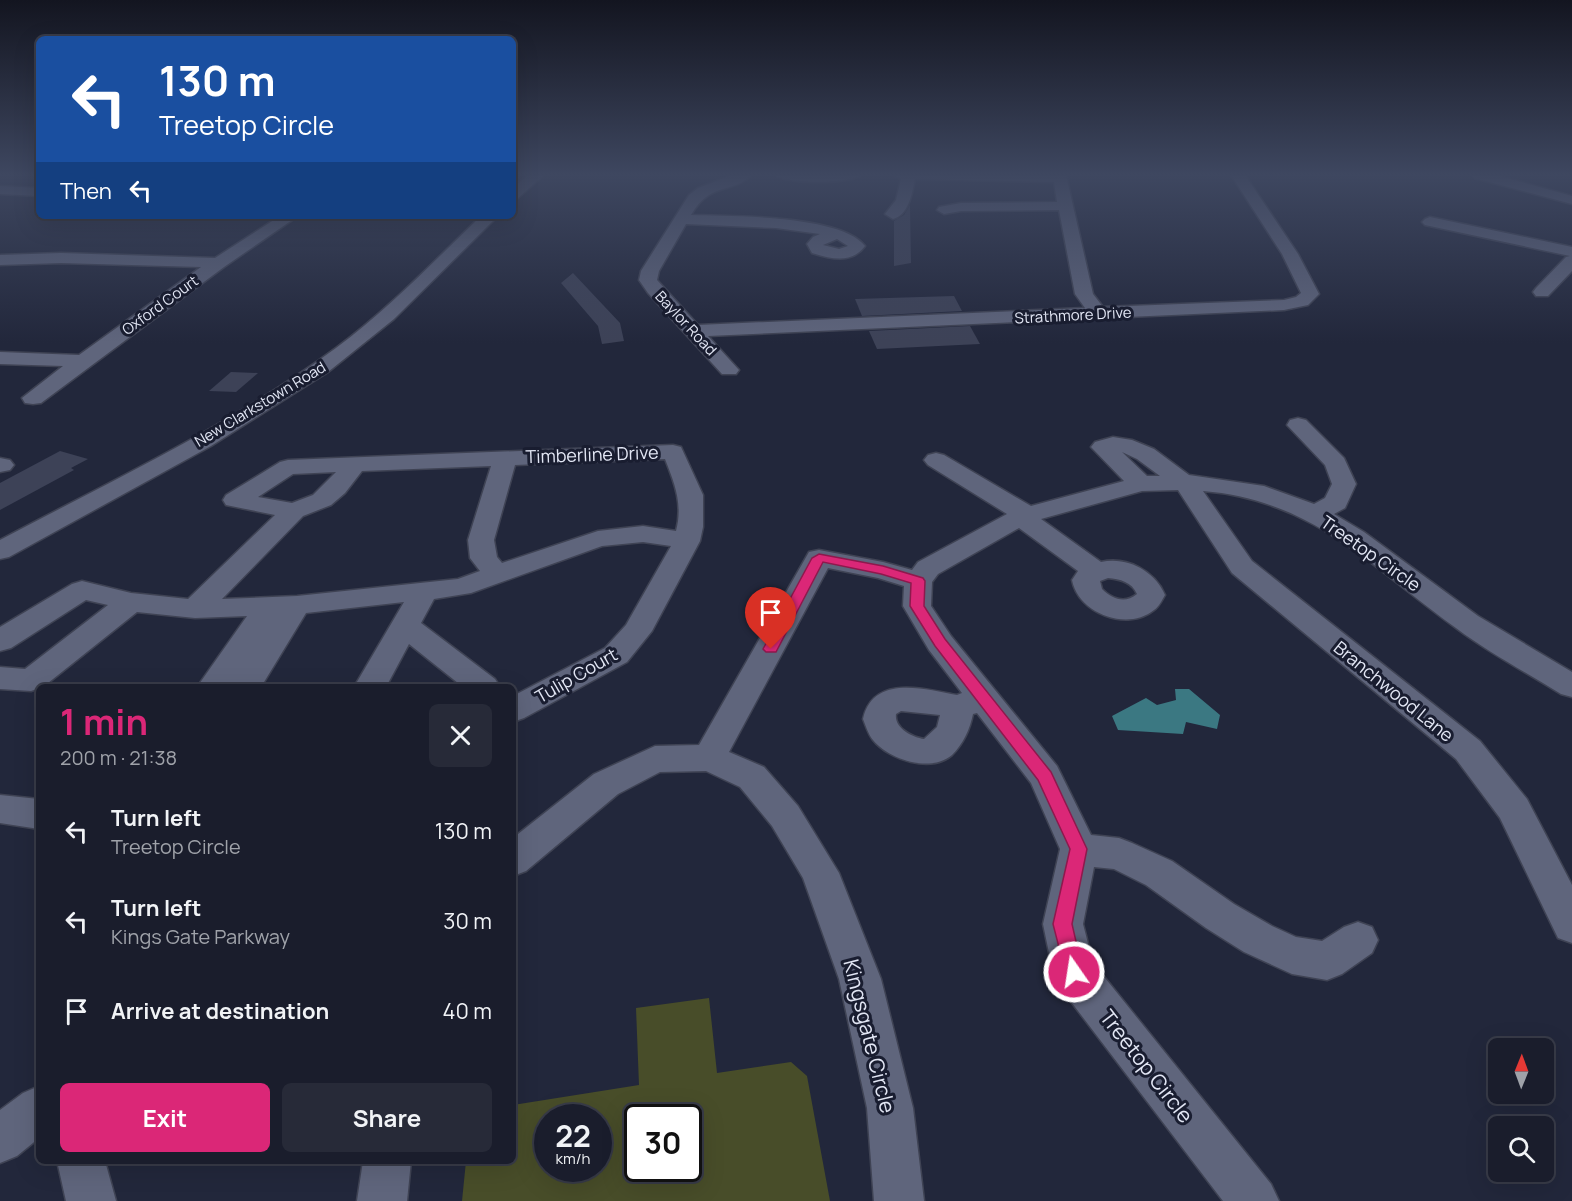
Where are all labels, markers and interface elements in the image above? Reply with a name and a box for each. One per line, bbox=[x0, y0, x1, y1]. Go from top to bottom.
text: 130 m bbox=[159, 51, 276, 109]
icon: left bbox=[60, 60, 138, 138]
text: Treetop Circle bbox=[159, 106, 334, 143]
icon: left bbox=[124, 174, 157, 207]
text: Then bbox=[60, 176, 112, 206]
street label: Oxford Court bbox=[118, 270, 202, 340]
street label: Baylor Road bbox=[651, 286, 721, 360]
street label: Strathmore Drive bbox=[1014, 301, 1132, 329]
street label: New Clarkstown Road bbox=[190, 356, 330, 452]
street label: Timberline Drive bbox=[525, 440, 659, 468]
street label: Treetop Circle bbox=[1316, 510, 1426, 596]
pin bbox=[745, 587, 796, 649]
icon: arrive bbox=[754, 596, 787, 629]
street label: Branchwood Lane bbox=[1329, 635, 1459, 747]
street label: Tulip Court bbox=[531, 642, 621, 708]
text: 1 min bbox=[60, 697, 148, 746]
button: close bbox=[429, 704, 492, 767]
text: 200 m · 21:38 bbox=[60, 744, 177, 771]
text: Turn left bbox=[111, 803, 201, 833]
icon: left bbox=[60, 815, 93, 848]
text: 130 m bbox=[435, 816, 492, 846]
text: Treetop Circle bbox=[111, 833, 241, 860]
text: Turn left bbox=[111, 893, 201, 923]
icon: left bbox=[60, 905, 93, 938]
text: 30 m bbox=[443, 906, 492, 936]
text: Kings Gate Parkway bbox=[111, 923, 290, 950]
position arrow bbox=[1042, 940, 1106, 1004]
street label: Kingsgate Circle bbox=[837, 956, 903, 1116]
icon: arrive bbox=[60, 995, 93, 1028]
text: Arrive at destination bbox=[111, 996, 329, 1026]
text: 40 m bbox=[443, 996, 492, 1026]
street label: Treetop Circle bbox=[1094, 1004, 1200, 1128]
north arrow bbox=[1488, 1038, 1554, 1104]
map controls bbox=[1488, 1038, 1554, 1182]
button: Exit bbox=[60, 1083, 270, 1152]
button: Share bbox=[282, 1083, 492, 1152]
speed limit sign: 30 bbox=[624, 1104, 702, 1182]
text: 22 bbox=[555, 1115, 591, 1156]
button: search bbox=[1488, 1116, 1554, 1182]
text: km/h bbox=[556, 1148, 590, 1169]

